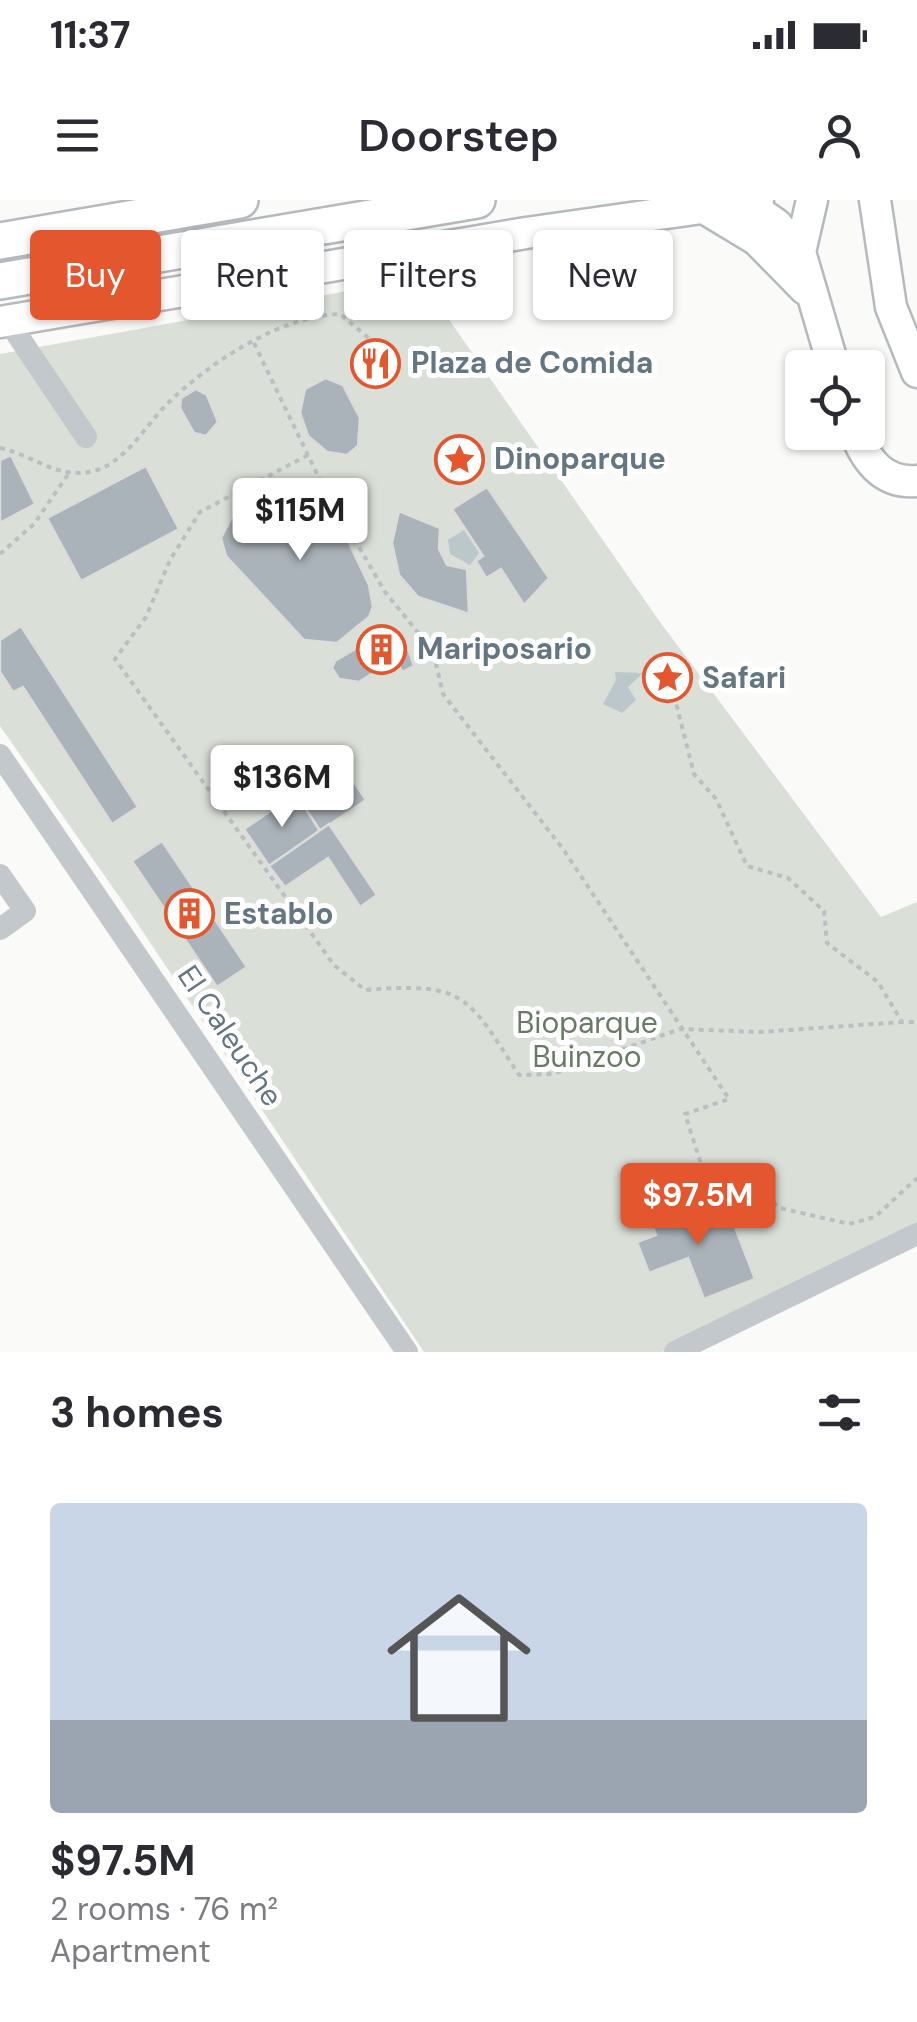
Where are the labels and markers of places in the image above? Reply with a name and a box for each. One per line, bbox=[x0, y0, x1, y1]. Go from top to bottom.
restaurant icon: Plaza de Comida bbox=[350, 337, 402, 389]
place label: Plaza de Comida bbox=[411, 343, 653, 382]
place icon: Dinoparque bbox=[433, 433, 485, 485]
place label: Dinoparque bbox=[494, 439, 666, 478]
pin: $115M bbox=[230, 478, 370, 563]
building icon: Mariposario bbox=[356, 623, 408, 675]
place label: Mariposario bbox=[417, 629, 592, 668]
place icon: Safari bbox=[641, 652, 693, 704]
place label: Safari bbox=[702, 658, 786, 697]
pin: $136M bbox=[212, 745, 352, 830]
building icon: Establo bbox=[163, 888, 215, 940]
place label: Establo bbox=[224, 894, 334, 933]
pin: $97.5M bbox=[617, 1163, 779, 1248]

